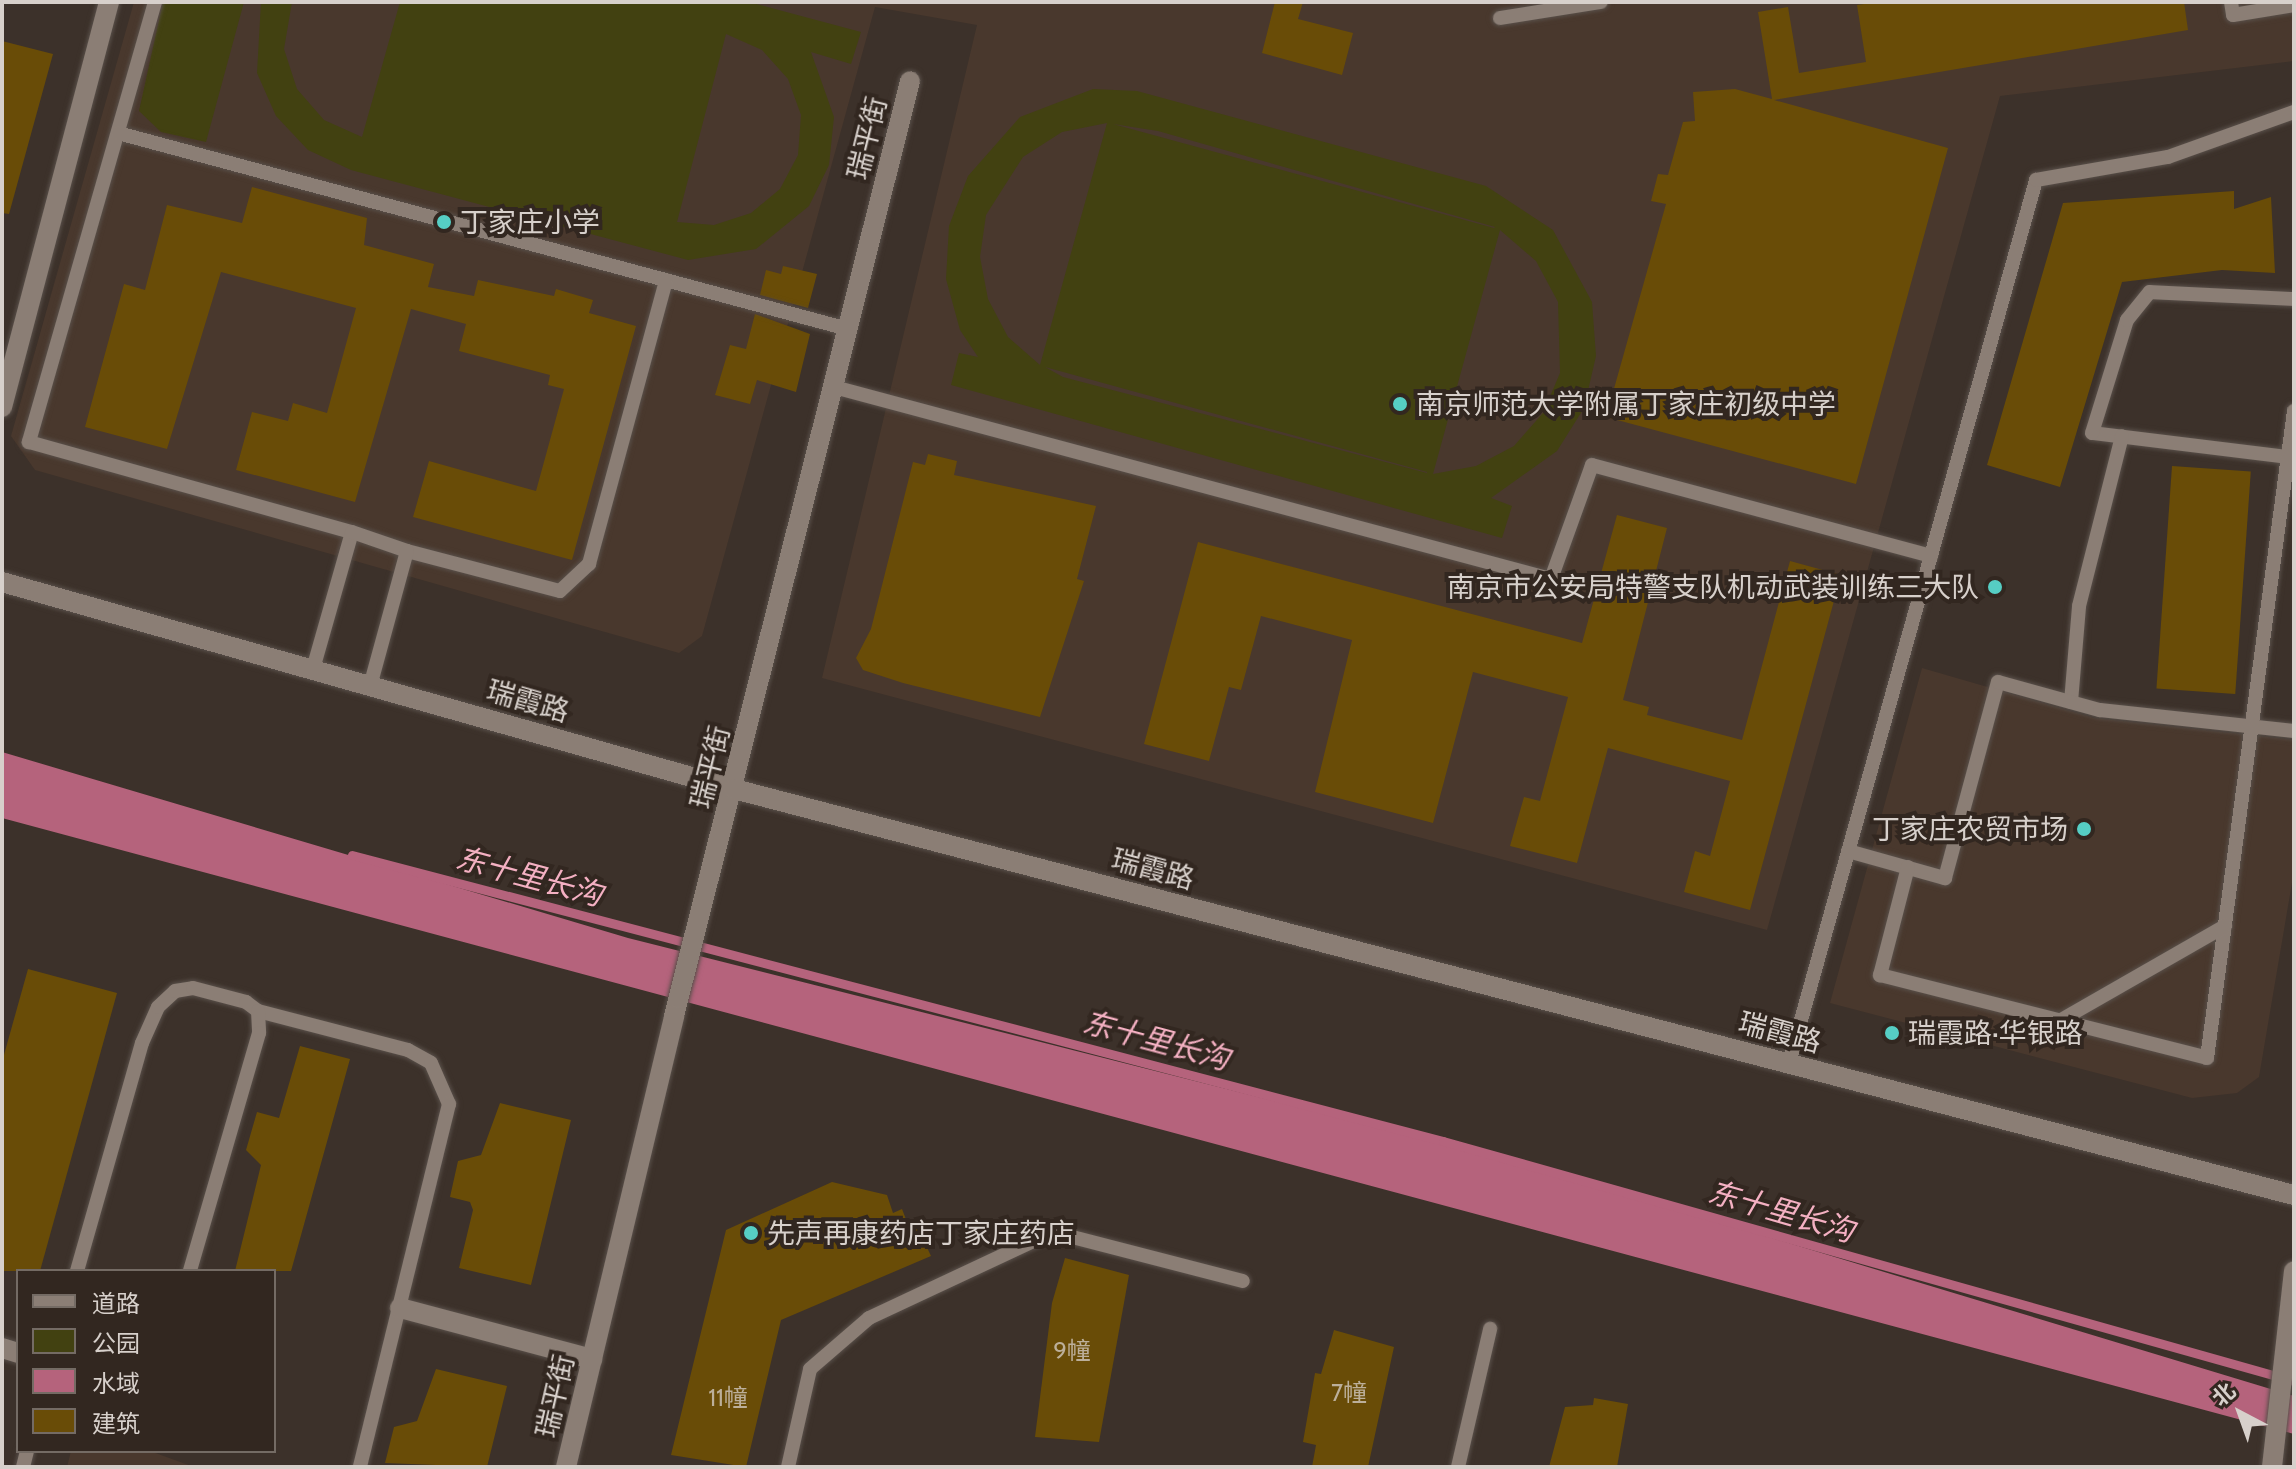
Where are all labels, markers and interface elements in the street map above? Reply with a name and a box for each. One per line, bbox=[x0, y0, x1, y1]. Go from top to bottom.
street label: 瑞平街 bbox=[841, 93, 893, 183]
place label: 丁家庄小学 bbox=[460, 205, 600, 239]
marker: 丁家庄小学 bbox=[435, 213, 453, 231]
place label: 南京师范大学附属丁家庄初级中学 bbox=[1416, 387, 1836, 421]
marker: 南京师范大学附属丁家庄初级中学 bbox=[1391, 395, 1409, 413]
place label: 南京市公安局特警支队机动武装训练三大队 bbox=[1447, 570, 1979, 604]
marker: 南京市公安局特警支队机动武装训练三大队 bbox=[1986, 578, 2004, 596]
street label: 瑞霞路 bbox=[483, 673, 573, 729]
street label: 瑞平街 bbox=[684, 722, 736, 812]
place label: 丁家庄农贸市场 bbox=[1872, 812, 2068, 846]
marker: 丁家庄农贸市场 bbox=[2075, 820, 2093, 838]
water label: 东十里长沟 bbox=[452, 840, 606, 914]
street label: 瑞霞路 bbox=[1108, 842, 1198, 896]
water label: 东十里长沟 bbox=[1079, 1004, 1233, 1078]
street label: 瑞霞路 bbox=[1735, 1005, 1825, 1059]
place label: 瑞霞路·华银路 bbox=[1908, 1016, 2083, 1050]
marker: 瑞霞路·华银路 bbox=[1883, 1024, 1901, 1042]
water label: 东十里长沟 bbox=[1704, 1174, 1858, 1250]
place label: 先声再康药店丁家庄药店 bbox=[767, 1216, 1075, 1250]
marker: 先声再康药店丁家庄药店 bbox=[742, 1224, 760, 1242]
legend bbox=[16, 1269, 276, 1453]
text: 道路 bbox=[92, 1289, 140, 1318]
text: 公园 bbox=[92, 1329, 140, 1358]
house number: 9幢 bbox=[1053, 1337, 1091, 1365]
street label: 瑞平街 bbox=[529, 1351, 581, 1441]
text: 水域 bbox=[92, 1369, 140, 1398]
north arrow bbox=[2200, 1373, 2280, 1453]
text: 北 bbox=[2207, 1377, 2241, 1412]
house number: 7幢 bbox=[1331, 1379, 1367, 1407]
house number: 11幢 bbox=[708, 1384, 748, 1412]
text: 建筑 bbox=[92, 1409, 140, 1438]

